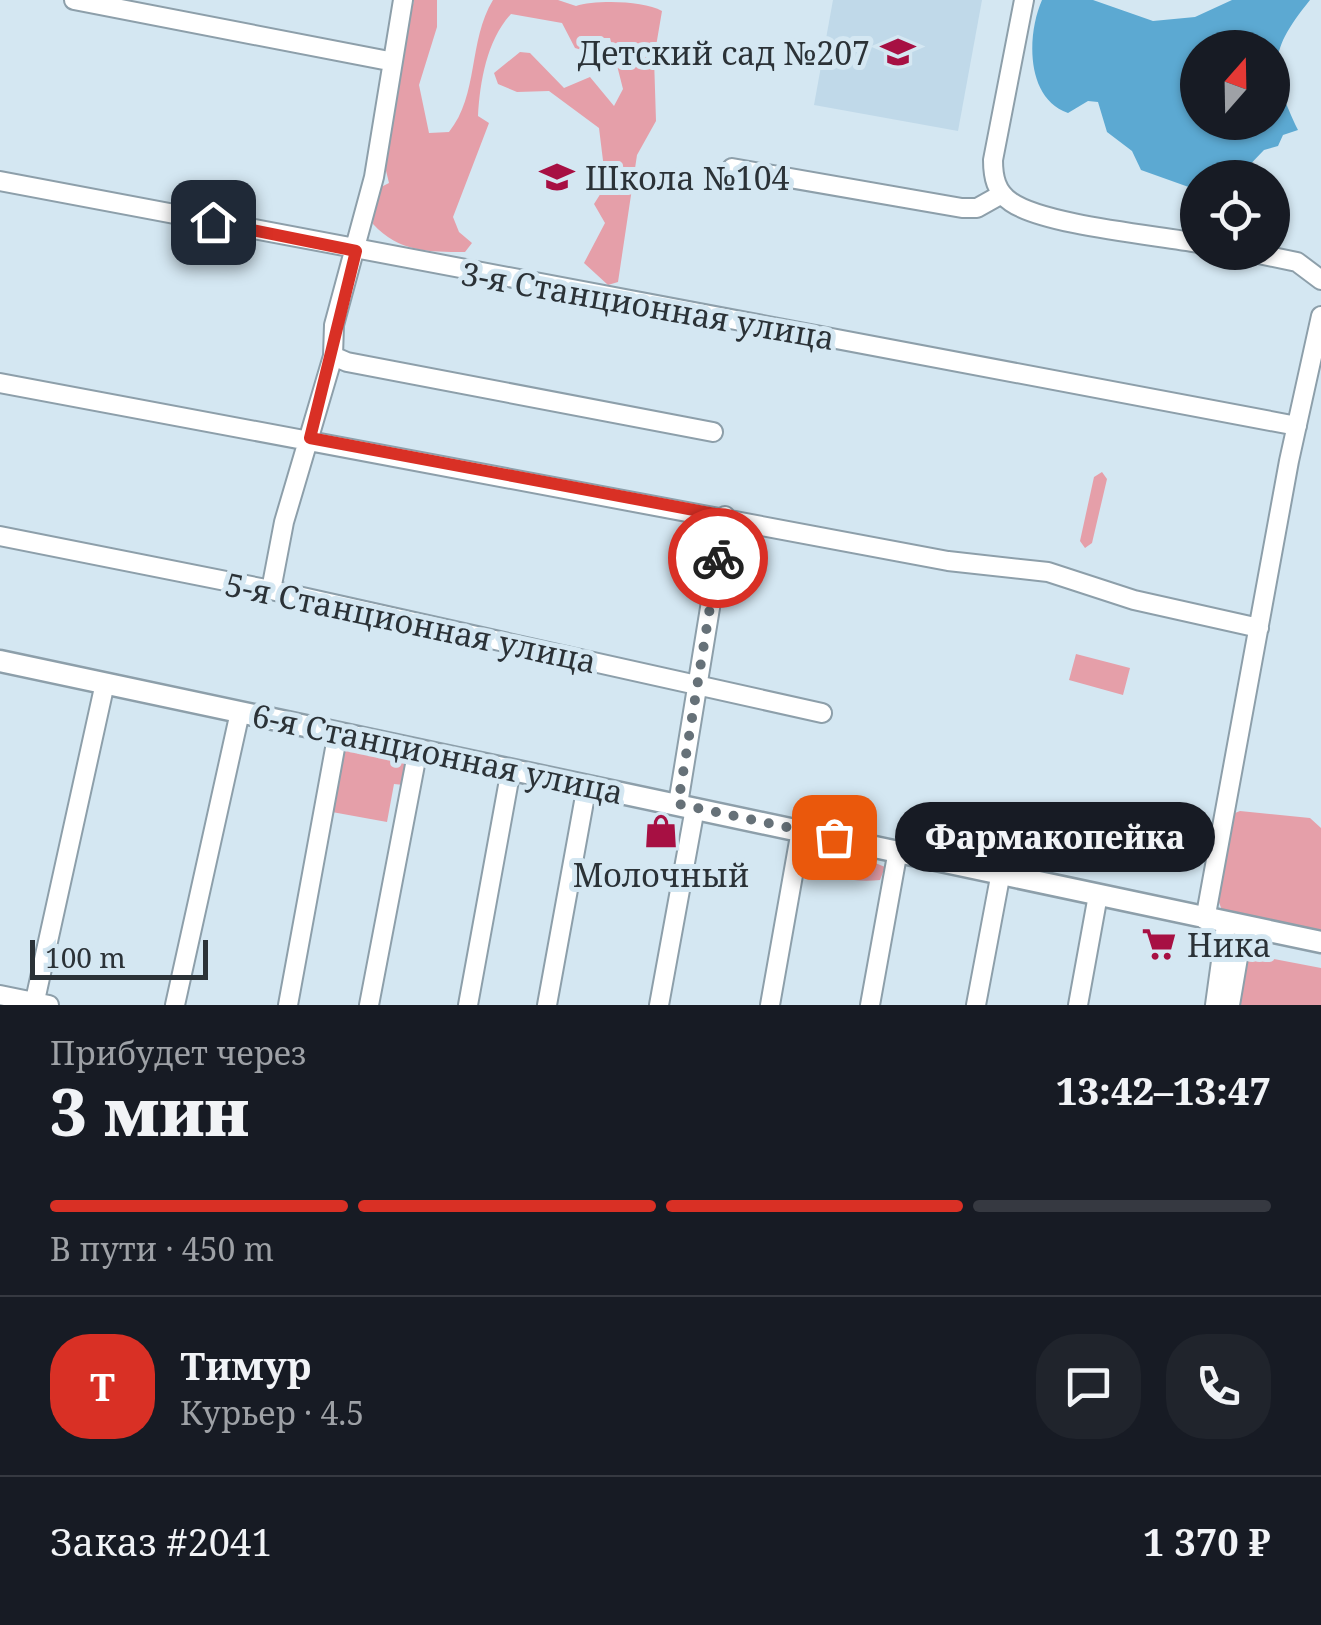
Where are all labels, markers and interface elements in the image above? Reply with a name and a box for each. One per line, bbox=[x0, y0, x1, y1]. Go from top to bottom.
north arrow bbox=[1180, 30, 1290, 140]
map controls bbox=[1180, 30, 1290, 270]
place label: Детский сад №207 bbox=[577, 31, 870, 74]
school or university icon: Детский сад №207 bbox=[879, 33, 917, 71]
place label: Школа №104 bbox=[585, 156, 790, 199]
school or university icon: Школа №104 bbox=[538, 158, 576, 196]
button: locate bbox=[1180, 160, 1290, 270]
pin bbox=[171, 180, 256, 265]
icon: home bbox=[186, 195, 241, 250]
street label: 3-я Станционная улица bbox=[458, 251, 838, 359]
courier bbox=[668, 508, 768, 608]
icon: bike bbox=[691, 531, 746, 586]
street label: 5-я Станционная улица bbox=[221, 562, 601, 682]
street label: 6-я Станционная улица bbox=[248, 693, 628, 813]
pin bbox=[792, 795, 877, 880]
callout: Фармакопейка bbox=[894, 802, 1214, 872]
icon: bag bbox=[807, 810, 862, 865]
shop icon: Молочный bbox=[642, 812, 680, 850]
text: Фармакопейка bbox=[925, 815, 1185, 858]
place label: Молочный bbox=[573, 853, 749, 896]
place label: Ника bbox=[1187, 923, 1271, 966]
supermarket icon: Ника bbox=[1140, 925, 1178, 963]
scale bar bbox=[30, 935, 208, 980]
text: 100 m bbox=[45, 938, 126, 976]
text: Прибудет через bbox=[50, 1031, 306, 1074]
text: 13:42–13:47 bbox=[1056, 1064, 1271, 1116]
text: 3 мин bbox=[50, 1067, 249, 1155]
text: В пути · 450 m bbox=[50, 1227, 274, 1270]
button: chat bbox=[1036, 1334, 1141, 1439]
button: phone bbox=[1166, 1334, 1271, 1439]
text: Тимур bbox=[180, 1339, 311, 1391]
text: Т bbox=[90, 1360, 115, 1412]
text: Курьер · 4.5 bbox=[180, 1391, 364, 1434]
text: Заказ #2041 bbox=[50, 1515, 273, 1567]
text: 1 370 ₽ bbox=[1143, 1515, 1271, 1567]

